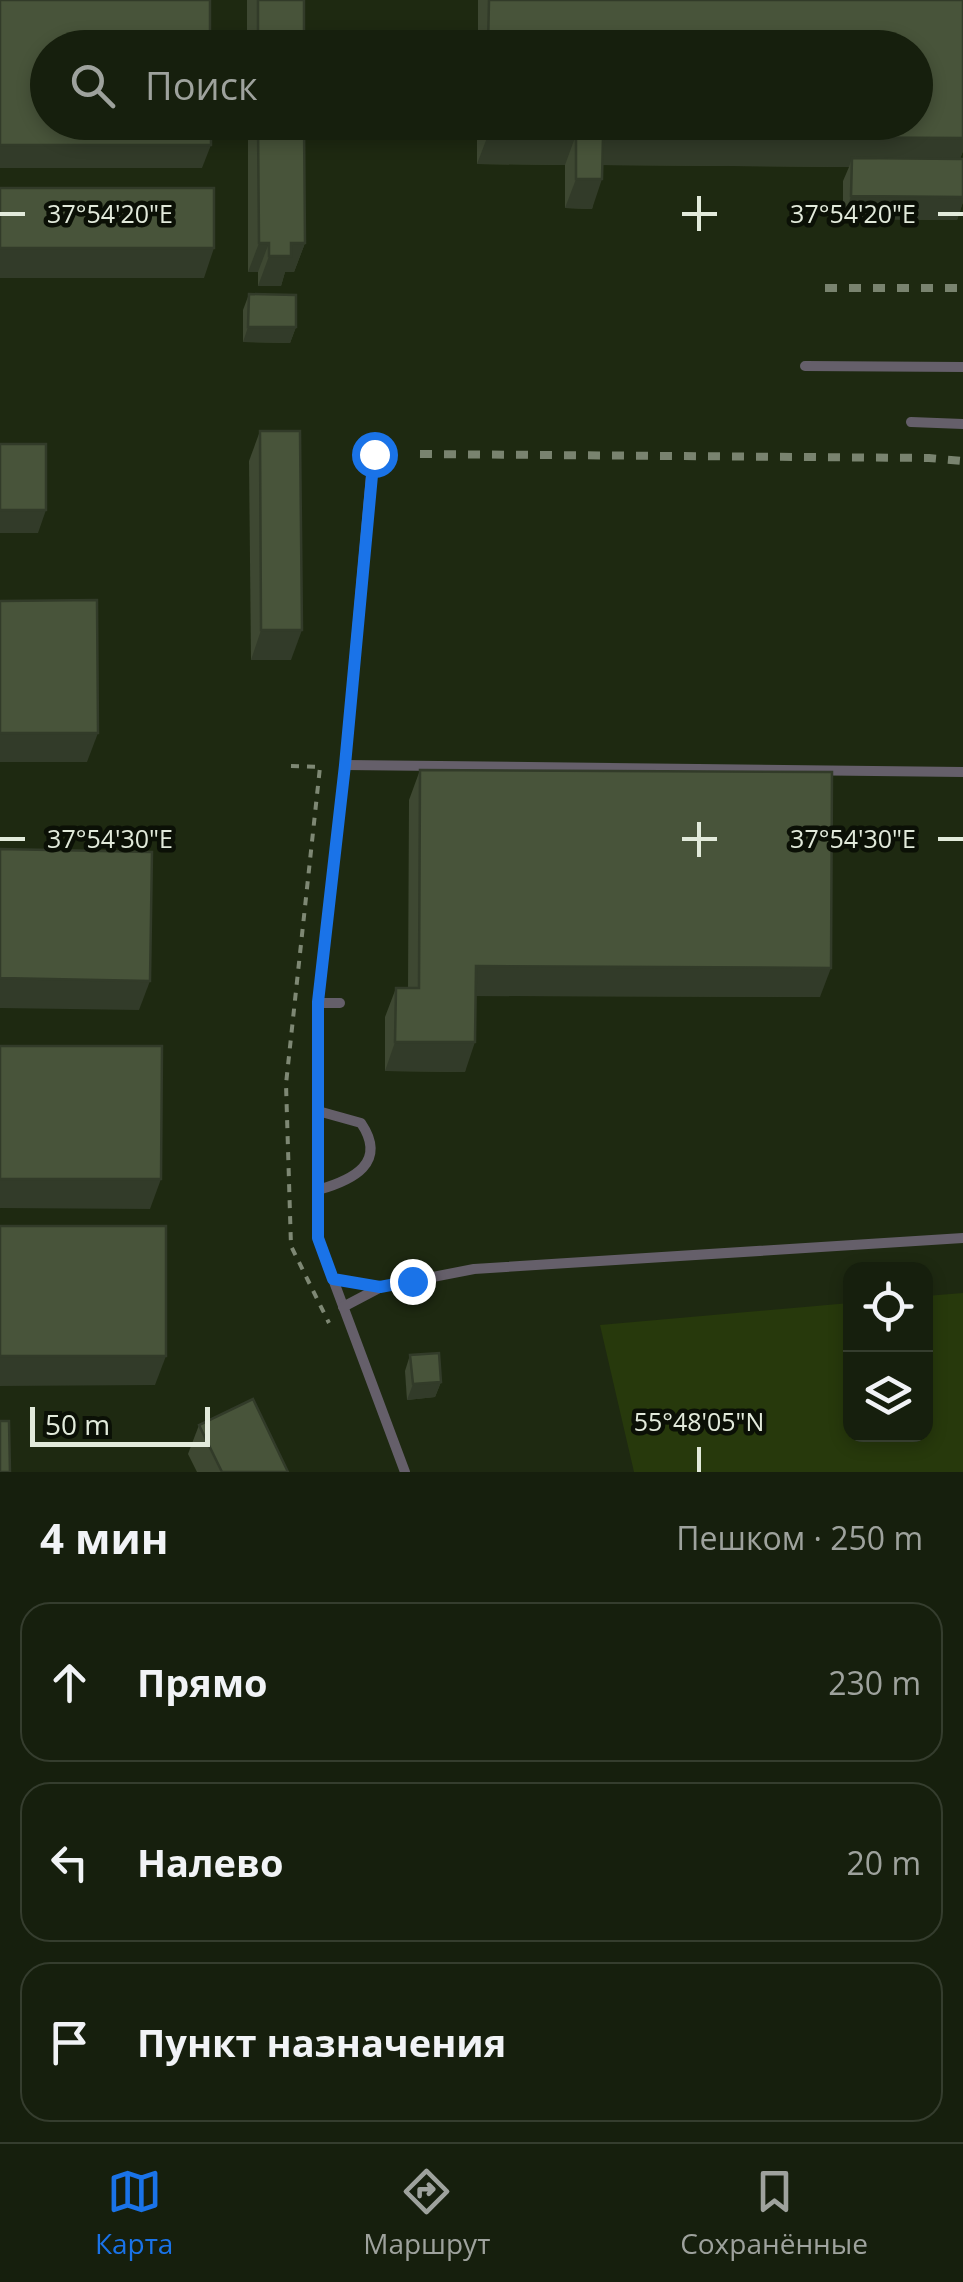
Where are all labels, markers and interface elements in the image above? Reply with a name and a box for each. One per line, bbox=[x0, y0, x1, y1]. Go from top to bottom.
search box bbox=[30, 30, 933, 140]
icon: search bbox=[65, 58, 120, 113]
text: Поиск bbox=[145, 59, 258, 111]
text: 37°54'20"E bbox=[47, 196, 173, 230]
text: 37°54'20"E bbox=[790, 196, 916, 230]
route start bbox=[352, 432, 398, 478]
text: 37°54'30"E bbox=[47, 821, 173, 855]
text: 37°54'30"E bbox=[790, 821, 916, 855]
route end bbox=[390, 1259, 436, 1305]
map controls bbox=[843, 1262, 933, 1442]
button: locate bbox=[843, 1262, 933, 1352]
button: layers bbox=[843, 1352, 933, 1442]
scale bar bbox=[30, 1402, 210, 1446]
text: 55°48'05"N bbox=[634, 1404, 764, 1438]
text: 50 m bbox=[45, 1405, 110, 1443]
text: 4 мин bbox=[40, 1509, 168, 1566]
text: Пешком · 250 m bbox=[676, 1516, 923, 1559]
icon: ahead bbox=[42, 1655, 97, 1710]
text: Прямо bbox=[137, 1656, 268, 1708]
text: 230 m bbox=[828, 1661, 921, 1704]
icon: left bbox=[42, 1835, 97, 1890]
text: Налево bbox=[137, 1836, 283, 1888]
text: 20 m bbox=[846, 1841, 921, 1884]
icon: arrive bbox=[42, 2015, 97, 2070]
text: Пункт назначения bbox=[137, 2016, 506, 2068]
tab: Карта bbox=[95, 2164, 173, 2262]
tab: Маршрут bbox=[363, 2164, 490, 2262]
tab: Сохранённые bbox=[680, 2164, 868, 2262]

